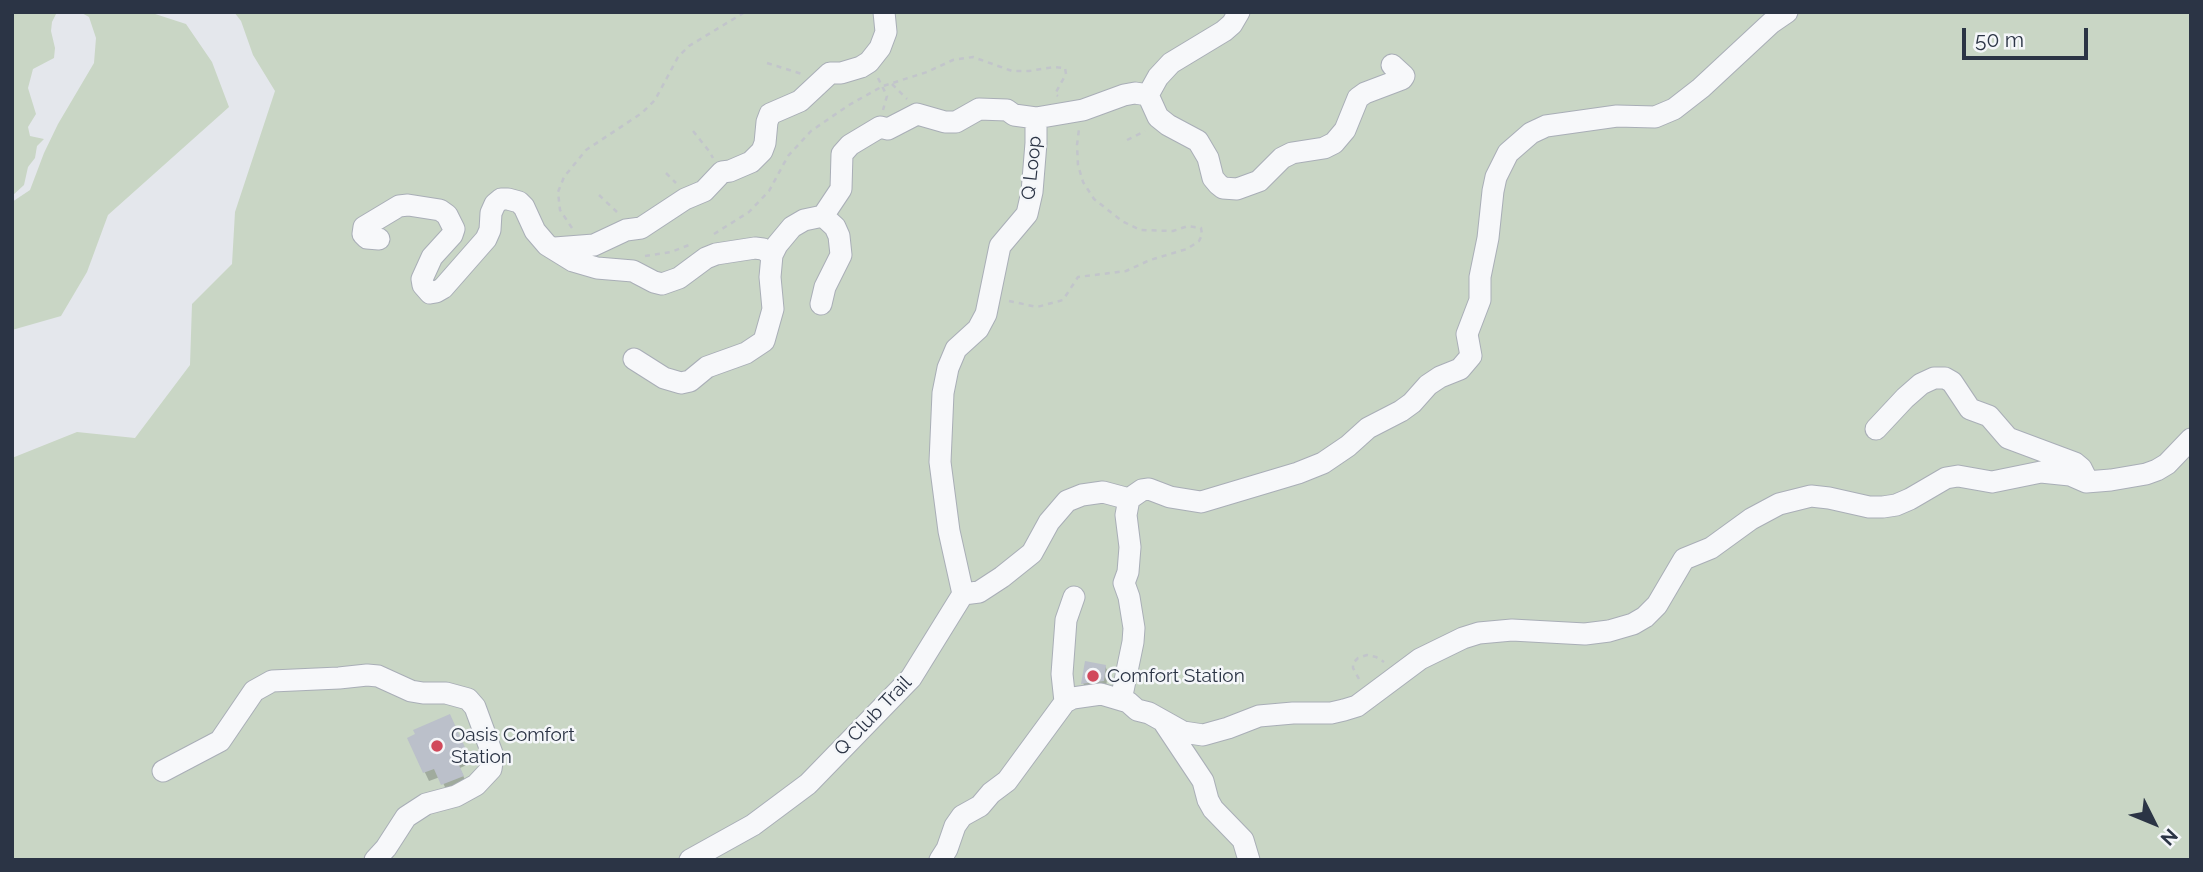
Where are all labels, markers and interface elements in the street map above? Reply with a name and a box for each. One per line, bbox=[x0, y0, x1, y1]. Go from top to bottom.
scale bar bbox=[1965, 14, 2091, 58]
text: 50 m bbox=[1975, 27, 2024, 52]
street label: Q Loop bbox=[1017, 135, 1047, 201]
place label: Comfort Station bbox=[1107, 665, 1245, 687]
marker: Comfort Station bbox=[1085, 668, 1101, 684]
street label: Q Club Trail bbox=[830, 672, 916, 760]
place label: Oasis Comfort Station bbox=[451, 724, 575, 768]
marker: Oasis Comfort Station bbox=[429, 738, 445, 754]
north arrow bbox=[2119, 788, 2189, 858]
text: N bbox=[2156, 825, 2182, 850]

